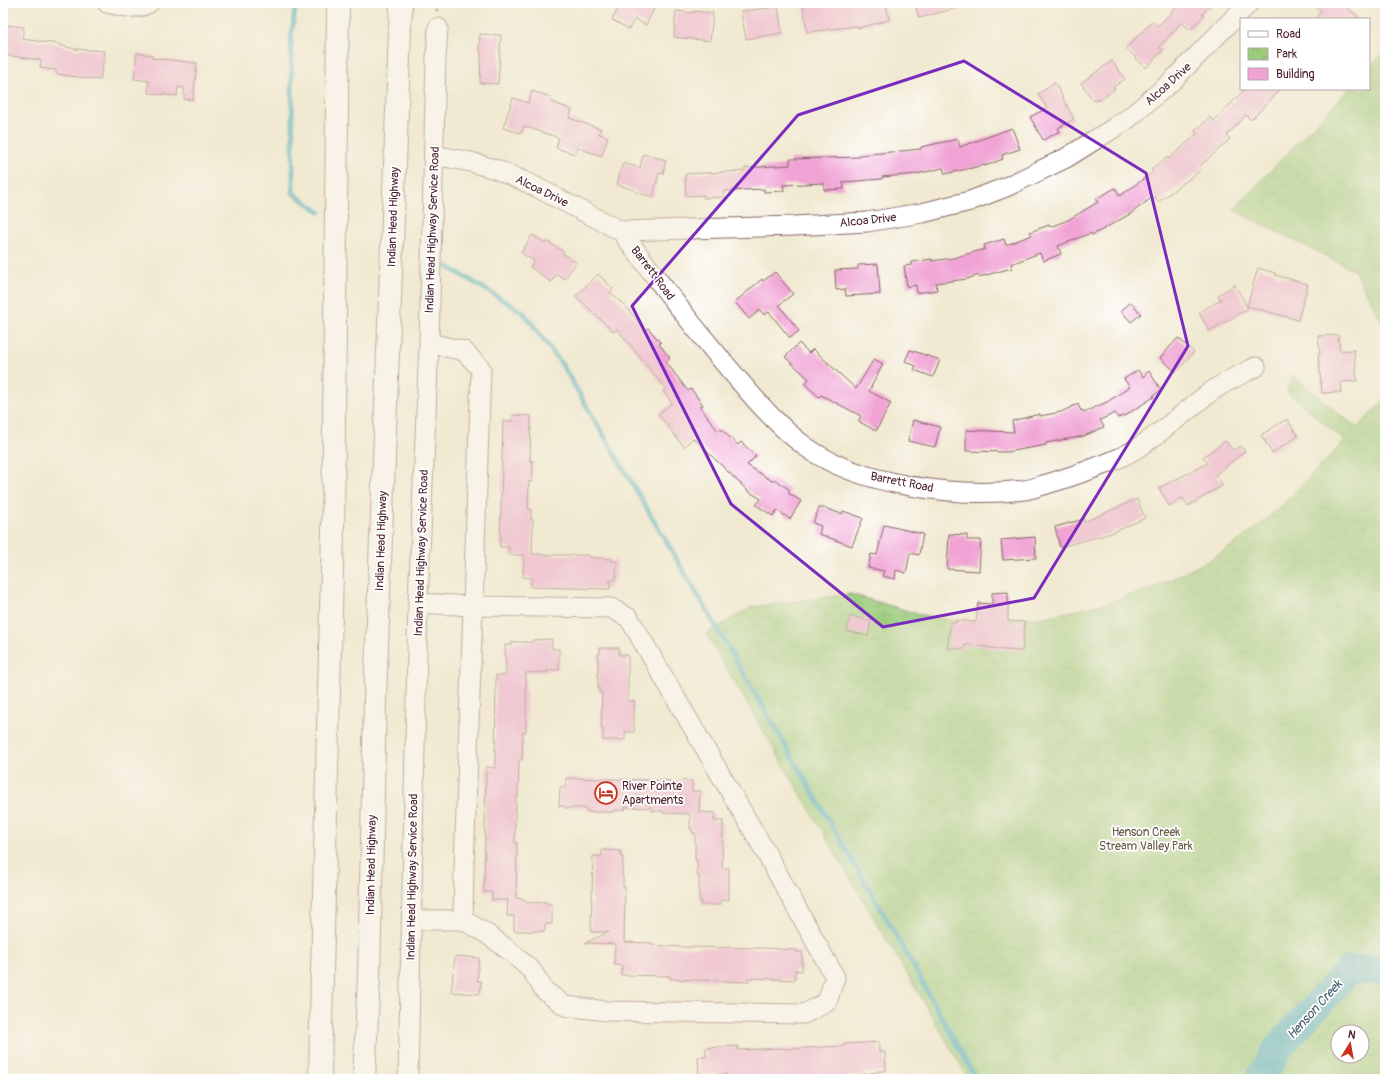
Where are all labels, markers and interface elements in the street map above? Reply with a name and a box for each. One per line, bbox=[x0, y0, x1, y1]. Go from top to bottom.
legend bbox=[1240, 18, 1370, 90]
text: Road bbox=[1276, 27, 1301, 42]
text: Park bbox=[1276, 47, 1297, 62]
street label: Alcoa Drive bbox=[1142, 60, 1195, 109]
text: Building bbox=[1276, 67, 1315, 82]
street label: Indian Head Highway Service Road bbox=[422, 146, 443, 314]
street label: Indian Head Highway bbox=[384, 167, 403, 267]
street label: Alcoa Drive bbox=[513, 172, 571, 211]
street label: Alcoa Drive bbox=[839, 210, 897, 231]
street label: Barrett Road bbox=[627, 243, 678, 303]
street label: Indian Head Highway Service Road bbox=[411, 469, 432, 637]
street label: Barrett Road bbox=[869, 469, 935, 496]
street label: Indian Head Highway bbox=[372, 491, 391, 591]
place label: River Pointe Apartments bbox=[622, 779, 684, 808]
hotel icon: River Pointe Apartments bbox=[593, 780, 619, 806]
street label: Indian Head Highway Service Road bbox=[404, 793, 421, 961]
street label: Indian Head Highway bbox=[363, 815, 380, 915]
park label: Henson Creek Stream Valley Park bbox=[1099, 825, 1193, 854]
water label: Henson Creek bbox=[1284, 975, 1347, 1043]
north arrow bbox=[1330, 1024, 1370, 1064]
text: N bbox=[1347, 1028, 1357, 1042]

